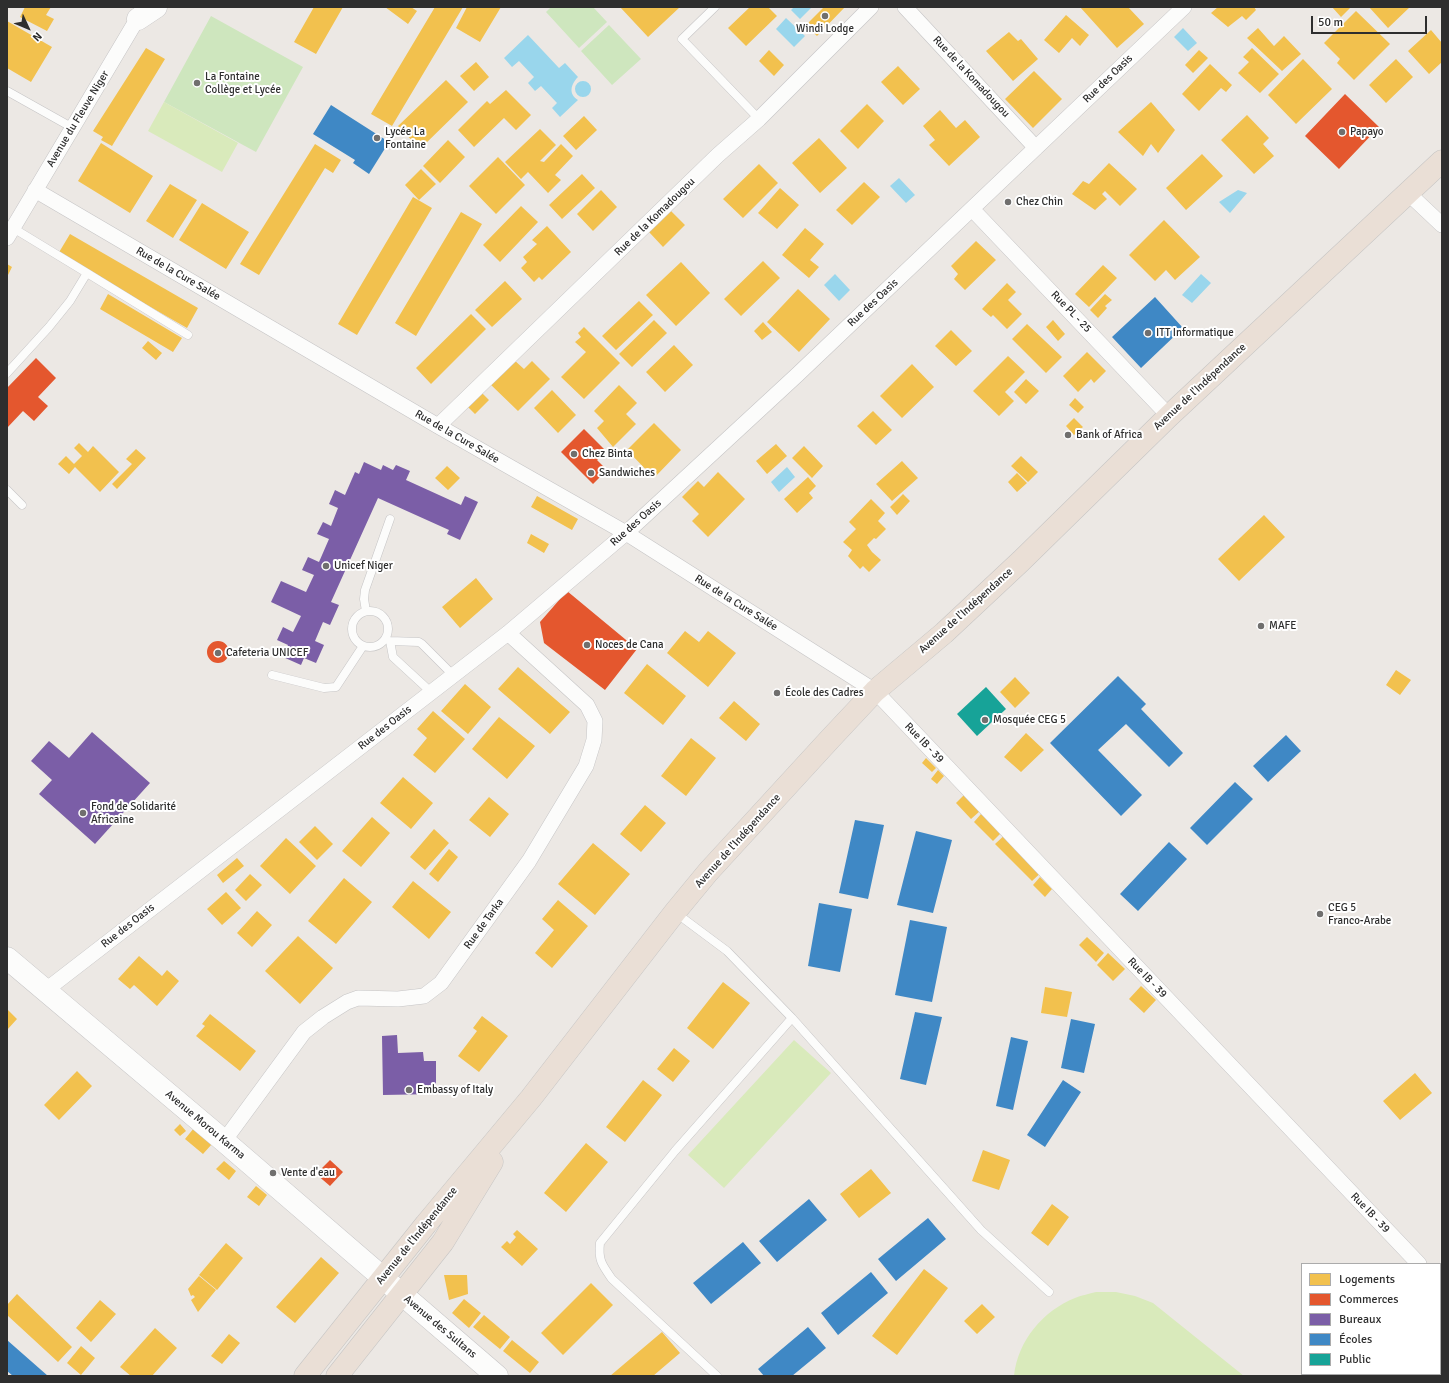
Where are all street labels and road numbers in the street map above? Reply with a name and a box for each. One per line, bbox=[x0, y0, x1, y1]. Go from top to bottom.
street label: Rue de la Komadougou bbox=[930, 33, 1012, 121]
street label: Rue des Oasis bbox=[1080, 52, 1136, 106]
street label: Avenue du Fleuve Niger bbox=[44, 68, 112, 170]
street label: Rue de la Komadougou bbox=[612, 175, 698, 259]
street label: Rue de la Cure Salée bbox=[133, 244, 223, 304]
street label: Rue des Oasis bbox=[845, 276, 901, 330]
street label: Rue PL - 25 bbox=[1048, 288, 1094, 336]
street label: Avenue de l'Indépendance bbox=[1151, 341, 1249, 433]
street label: Rue de la Cure Salée bbox=[412, 407, 502, 467]
street label: Rue des Oasis bbox=[608, 497, 664, 549]
street label: Avenue de l'Indépendance bbox=[916, 565, 1016, 657]
street label: Rue de la Cure Salée bbox=[692, 572, 780, 634]
street label: Rue des Oasis bbox=[356, 703, 414, 753]
street label: Rue IB - 39 bbox=[902, 720, 946, 766]
street label: Avenue de l'Indépendance bbox=[692, 791, 784, 891]
street label: Rue de Tarka bbox=[461, 896, 507, 952]
street label: Rue des Oasis bbox=[99, 901, 157, 951]
street label: Rue IB - 39 bbox=[1125, 955, 1169, 1001]
street label: Avenue Morou Karma bbox=[162, 1088, 248, 1162]
street label: Avenue de l'Indépendance bbox=[374, 1185, 460, 1287]
street label: Rue IB - 39 bbox=[1348, 1190, 1392, 1236]
street label: Avenue des Sultans bbox=[401, 1293, 479, 1361]

